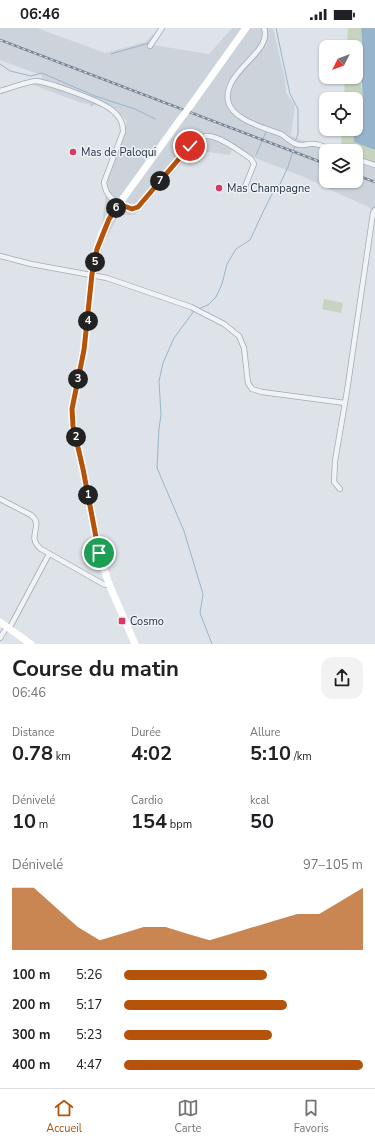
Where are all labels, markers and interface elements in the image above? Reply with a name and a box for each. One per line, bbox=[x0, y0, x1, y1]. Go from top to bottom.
text: 06:46 bbox=[20, 4, 60, 24]
north arrow bbox=[319, 40, 363, 84]
map controls bbox=[319, 40, 363, 188]
button: locate bbox=[319, 92, 363, 136]
pin bbox=[173, 129, 207, 163]
icon: check bbox=[179, 135, 201, 157]
button: layers bbox=[319, 144, 363, 188]
place label: Mas de Paloqui bbox=[81, 145, 156, 160]
marker: Mas de Paloqui bbox=[68, 147, 78, 157]
pin: 7 bbox=[150, 171, 170, 191]
text: 7 bbox=[157, 173, 163, 188]
place label: Mas Champagne bbox=[227, 181, 310, 196]
marker: Mas Champagne bbox=[214, 183, 224, 193]
pin: 6 bbox=[106, 198, 126, 218]
text: 6 bbox=[113, 200, 119, 215]
pin: 5 bbox=[85, 252, 105, 272]
text: 5 bbox=[92, 254, 98, 269]
pin: 4 bbox=[78, 311, 98, 331]
text: 4 bbox=[85, 313, 91, 328]
pin: 3 bbox=[68, 369, 88, 389]
text: 3 bbox=[75, 371, 81, 386]
pin: 2 bbox=[66, 427, 86, 447]
text: 2 bbox=[73, 429, 79, 444]
pin: 1 bbox=[78, 485, 98, 505]
text: 1 bbox=[85, 487, 91, 502]
pin bbox=[82, 536, 116, 570]
icon: arrive bbox=[88, 542, 110, 564]
place label: Cosmo bbox=[130, 614, 164, 629]
marker: Cosmo bbox=[117, 616, 127, 626]
text: Course du matin bbox=[12, 654, 179, 684]
button: share bbox=[321, 657, 363, 699]
text: 06:46 bbox=[12, 684, 46, 702]
text: Distance bbox=[12, 725, 55, 740]
text: Durée bbox=[131, 725, 161, 740]
text: Allure bbox=[250, 725, 280, 740]
text: 0.78 bbox=[12, 740, 53, 767]
text: 4:02 bbox=[131, 740, 172, 767]
text: 5:10 bbox=[250, 740, 291, 767]
text: km bbox=[53, 749, 71, 764]
text: /km bbox=[291, 749, 312, 764]
text: Dénivelé bbox=[12, 793, 55, 808]
text: Cardio bbox=[131, 793, 163, 808]
text: kcal bbox=[250, 793, 270, 808]
text: 10 bbox=[12, 808, 36, 835]
text: 154 bbox=[131, 808, 167, 835]
text: 50 bbox=[250, 808, 274, 835]
text: m bbox=[36, 817, 48, 832]
text: bpm bbox=[167, 817, 192, 832]
text: Dénivelé bbox=[12, 856, 63, 874]
text: 97–105 m bbox=[303, 856, 363, 874]
text: 100 m bbox=[12, 966, 50, 984]
text: 5:26 bbox=[76, 966, 102, 984]
text: 200 m bbox=[12, 996, 50, 1014]
text: 5:17 bbox=[76, 996, 102, 1014]
text: 300 m bbox=[12, 1026, 50, 1044]
text: 5:23 bbox=[76, 1026, 102, 1044]
text: 400 m bbox=[12, 1056, 50, 1074]
text: 4:47 bbox=[76, 1056, 102, 1074]
tab: Accueil bbox=[46, 1097, 82, 1136]
tab: Carte bbox=[174, 1097, 201, 1136]
tab: Favoris bbox=[294, 1097, 329, 1136]

